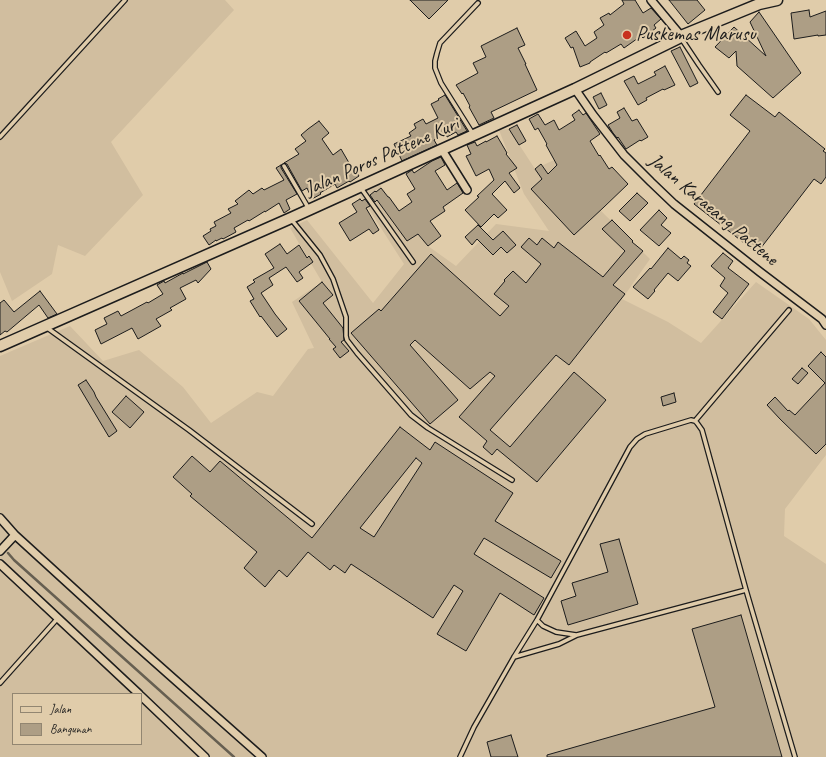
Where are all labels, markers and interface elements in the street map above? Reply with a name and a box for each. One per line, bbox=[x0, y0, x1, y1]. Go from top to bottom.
place label: Puskemas Marusu bbox=[636, 23, 756, 47]
marker: Puskemas Marusu bbox=[621, 29, 633, 41]
street label: Jalan Poros Pattene Kuri bbox=[301, 112, 463, 202]
street label: Jalan Karaeang Pattene bbox=[643, 149, 783, 271]
legend bbox=[12, 693, 142, 745]
text: Jalan bbox=[50, 701, 71, 717]
text: Bangunan bbox=[50, 721, 91, 737]

